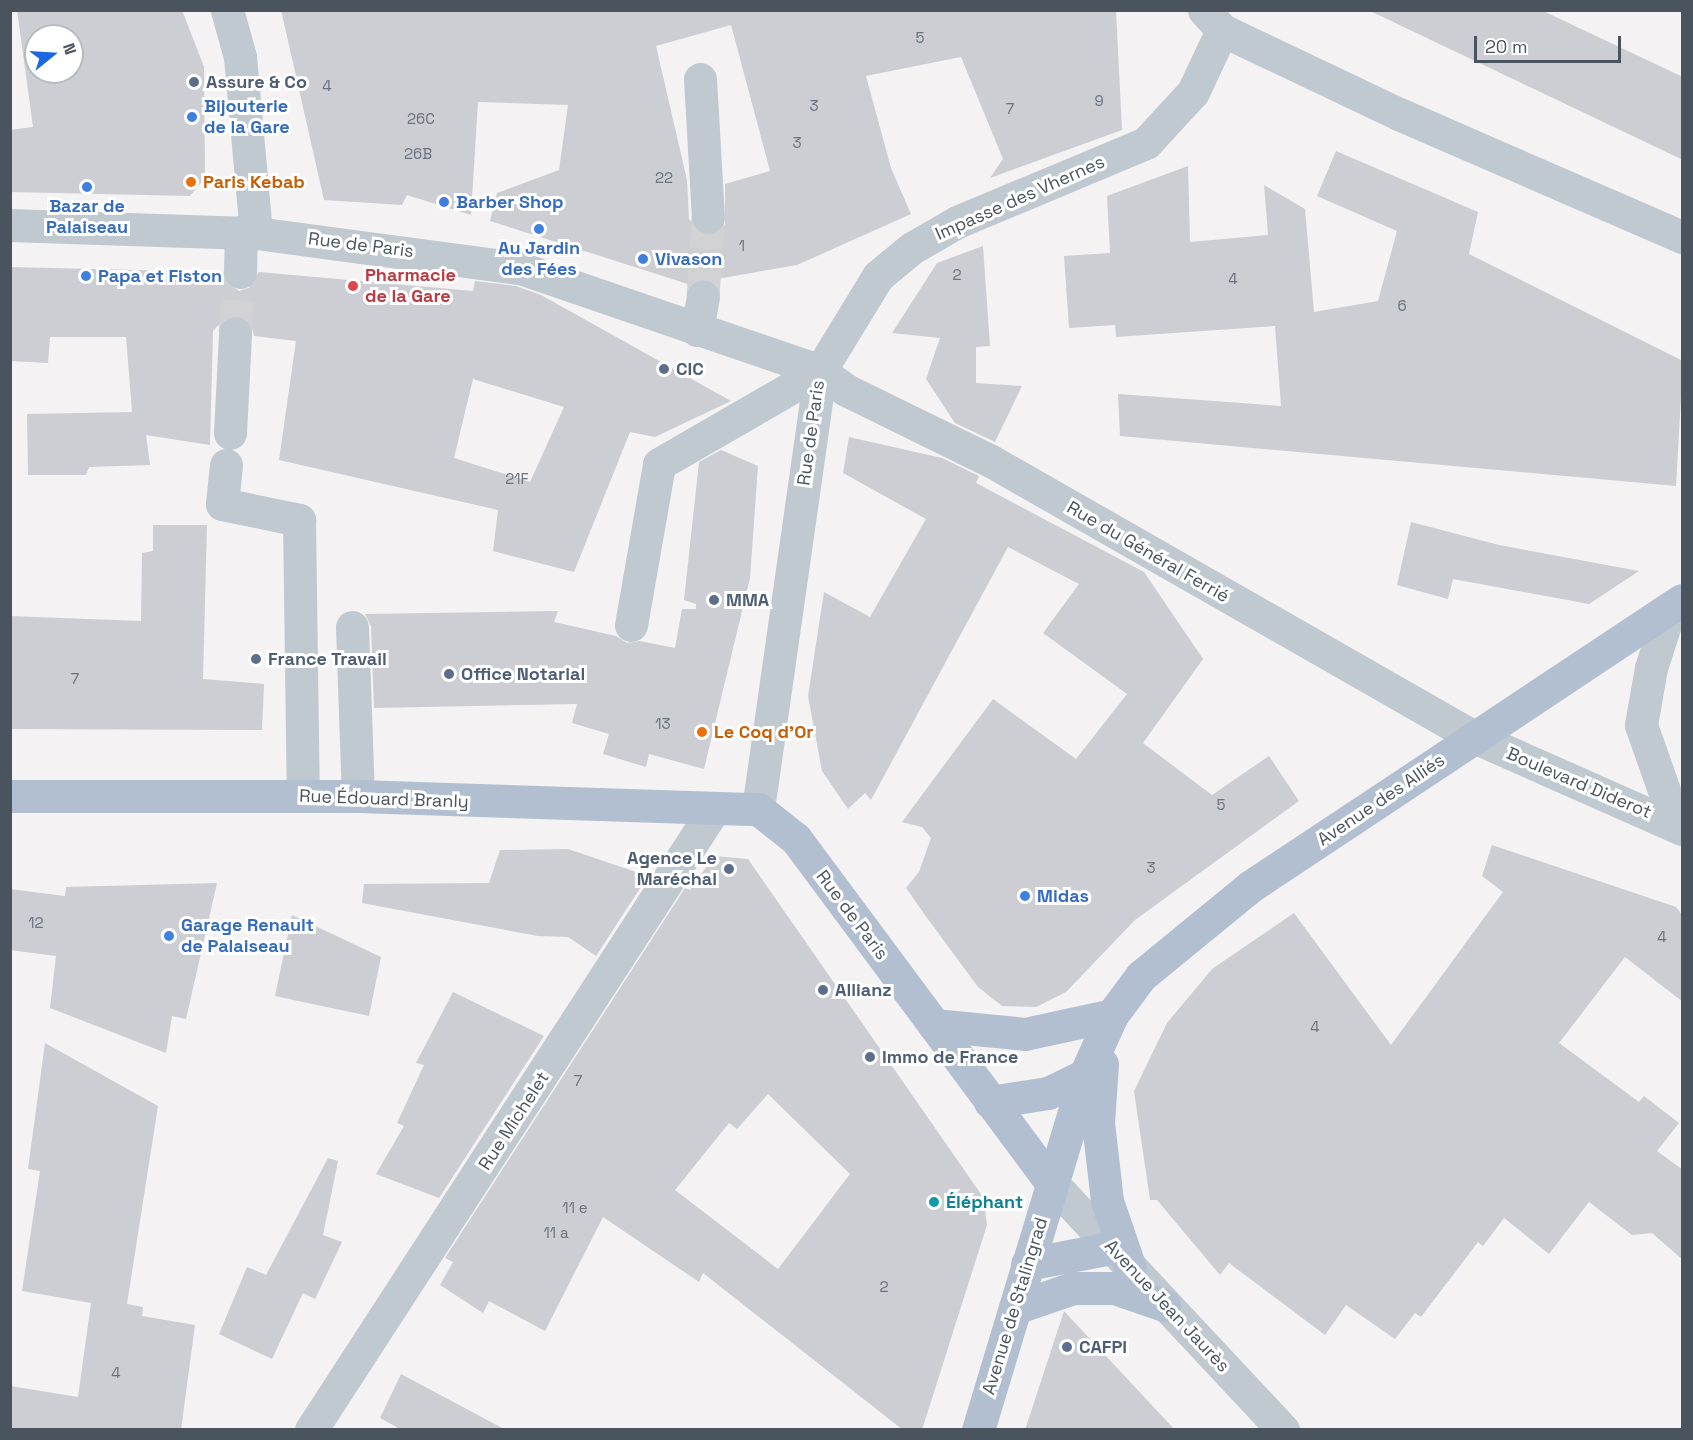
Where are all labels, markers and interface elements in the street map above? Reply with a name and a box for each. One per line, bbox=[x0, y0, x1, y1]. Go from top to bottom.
north arrow bbox=[24, 24, 84, 84]
scale bar bbox=[1477, 24, 1624, 62]
house number: 5 bbox=[916, 29, 924, 47]
text: 20 m bbox=[1485, 35, 1528, 58]
text: N bbox=[58, 41, 81, 57]
place label: Assure & Co bbox=[206, 71, 307, 93]
marker: Assure & Co bbox=[187, 75, 201, 89]
house number: 4 bbox=[322, 77, 332, 95]
house number: 9 bbox=[1094, 92, 1104, 110]
place label: Bijouterie de la Gare bbox=[204, 96, 290, 138]
house number: 3 bbox=[809, 97, 819, 115]
house number: 7 bbox=[1006, 100, 1014, 118]
marker: Bijouterie de la Gare bbox=[185, 110, 199, 124]
house number: 26C bbox=[407, 110, 435, 128]
house number: 3 bbox=[792, 134, 802, 152]
house number: 26B bbox=[404, 145, 432, 163]
street label: Impasse des Vhernes bbox=[932, 151, 1108, 245]
house number: 22 bbox=[655, 169, 673, 187]
place label: Paris Kebab bbox=[203, 171, 305, 193]
marker: Paris Kebab bbox=[184, 175, 198, 189]
marker: Bazar de Palaiseau bbox=[80, 180, 94, 194]
place label: Barber Shop bbox=[456, 191, 564, 213]
marker: Barber Shop bbox=[437, 195, 451, 209]
place label: Bazar de Palaiseau bbox=[46, 196, 128, 238]
marker: Au Jardin des Fées bbox=[532, 222, 546, 236]
street label: Rue de Paris bbox=[307, 228, 415, 262]
house number: 1 bbox=[739, 237, 745, 255]
place label: Au Jardin des Fées bbox=[498, 238, 580, 280]
place label: Vivason bbox=[655, 248, 722, 270]
marker: Vivason bbox=[636, 252, 650, 266]
place label: Papa et Fiston bbox=[98, 265, 222, 287]
place label: Pharmacie de la Gare bbox=[365, 265, 456, 308]
house number: 2 bbox=[952, 266, 962, 284]
marker: Papa et Fiston bbox=[79, 269, 93, 283]
house number: 4 bbox=[1228, 270, 1238, 288]
marker: Pharmacie de la Gare bbox=[346, 279, 360, 293]
house number: 6 bbox=[1397, 297, 1407, 315]
place label: CIC bbox=[676, 358, 704, 380]
marker: CIC bbox=[657, 362, 671, 376]
street label: Rue de Paris bbox=[793, 379, 829, 487]
house number: 21F bbox=[505, 470, 529, 488]
street label: Rue du Général Ferrié bbox=[1063, 497, 1233, 607]
place label: MMA bbox=[726, 589, 769, 611]
marker: MMA bbox=[707, 593, 721, 607]
place label: France Travail bbox=[268, 648, 387, 670]
marker: France Travail bbox=[249, 652, 263, 666]
place label: Office Notarial bbox=[461, 663, 585, 685]
marker: Office Notarial bbox=[442, 667, 456, 681]
house number: 7 bbox=[71, 670, 79, 688]
house number: 13 bbox=[655, 715, 671, 733]
place label: Le Coq d'Or bbox=[714, 721, 813, 743]
marker: Le Coq d'Or bbox=[695, 725, 709, 739]
street label: Boulevard Diderot bbox=[1503, 743, 1655, 823]
street label: Avenue des Alliés bbox=[1313, 749, 1449, 851]
street label: Rue Édouard Branly bbox=[299, 785, 469, 813]
house number: 5 bbox=[1217, 796, 1225, 814]
place label: Agence Le Maréchal bbox=[627, 848, 717, 890]
house number: 3 bbox=[1146, 859, 1156, 877]
marker: Agence Le Maréchal bbox=[722, 862, 736, 876]
street label: Rue de Paris bbox=[811, 866, 893, 964]
place label: Midas bbox=[1037, 885, 1089, 907]
marker: Midas bbox=[1018, 889, 1032, 903]
house number: 12 bbox=[28, 914, 44, 932]
place label: Garage Renault de Palaiseau bbox=[181, 915, 314, 958]
house number: 4 bbox=[1657, 928, 1667, 946]
marker: Garage Renault de Palaiseau bbox=[162, 929, 176, 943]
place label: Allianz bbox=[835, 979, 892, 1001]
marker: Allianz bbox=[816, 983, 830, 997]
house number: 4 bbox=[1310, 1018, 1320, 1036]
place label: Immo de France bbox=[882, 1046, 1018, 1068]
marker: Immo de France bbox=[863, 1050, 877, 1064]
street label: Rue Michelet bbox=[474, 1068, 554, 1174]
house number: 7 bbox=[574, 1072, 582, 1090]
place label: Éléphant bbox=[946, 1191, 1023, 1213]
marker: Éléphant bbox=[927, 1195, 941, 1209]
house number: 11 e bbox=[562, 1199, 588, 1217]
street label: Avenue de Stalingrad bbox=[978, 1215, 1052, 1397]
house number: 11 a bbox=[543, 1224, 569, 1242]
street label: Avenue Jean Jaurès bbox=[1100, 1235, 1234, 1377]
house number: 2 bbox=[879, 1278, 889, 1296]
place label: CAFPI bbox=[1079, 1336, 1127, 1358]
marker: CAFPI bbox=[1060, 1340, 1074, 1354]
house number: 4 bbox=[111, 1364, 121, 1382]

